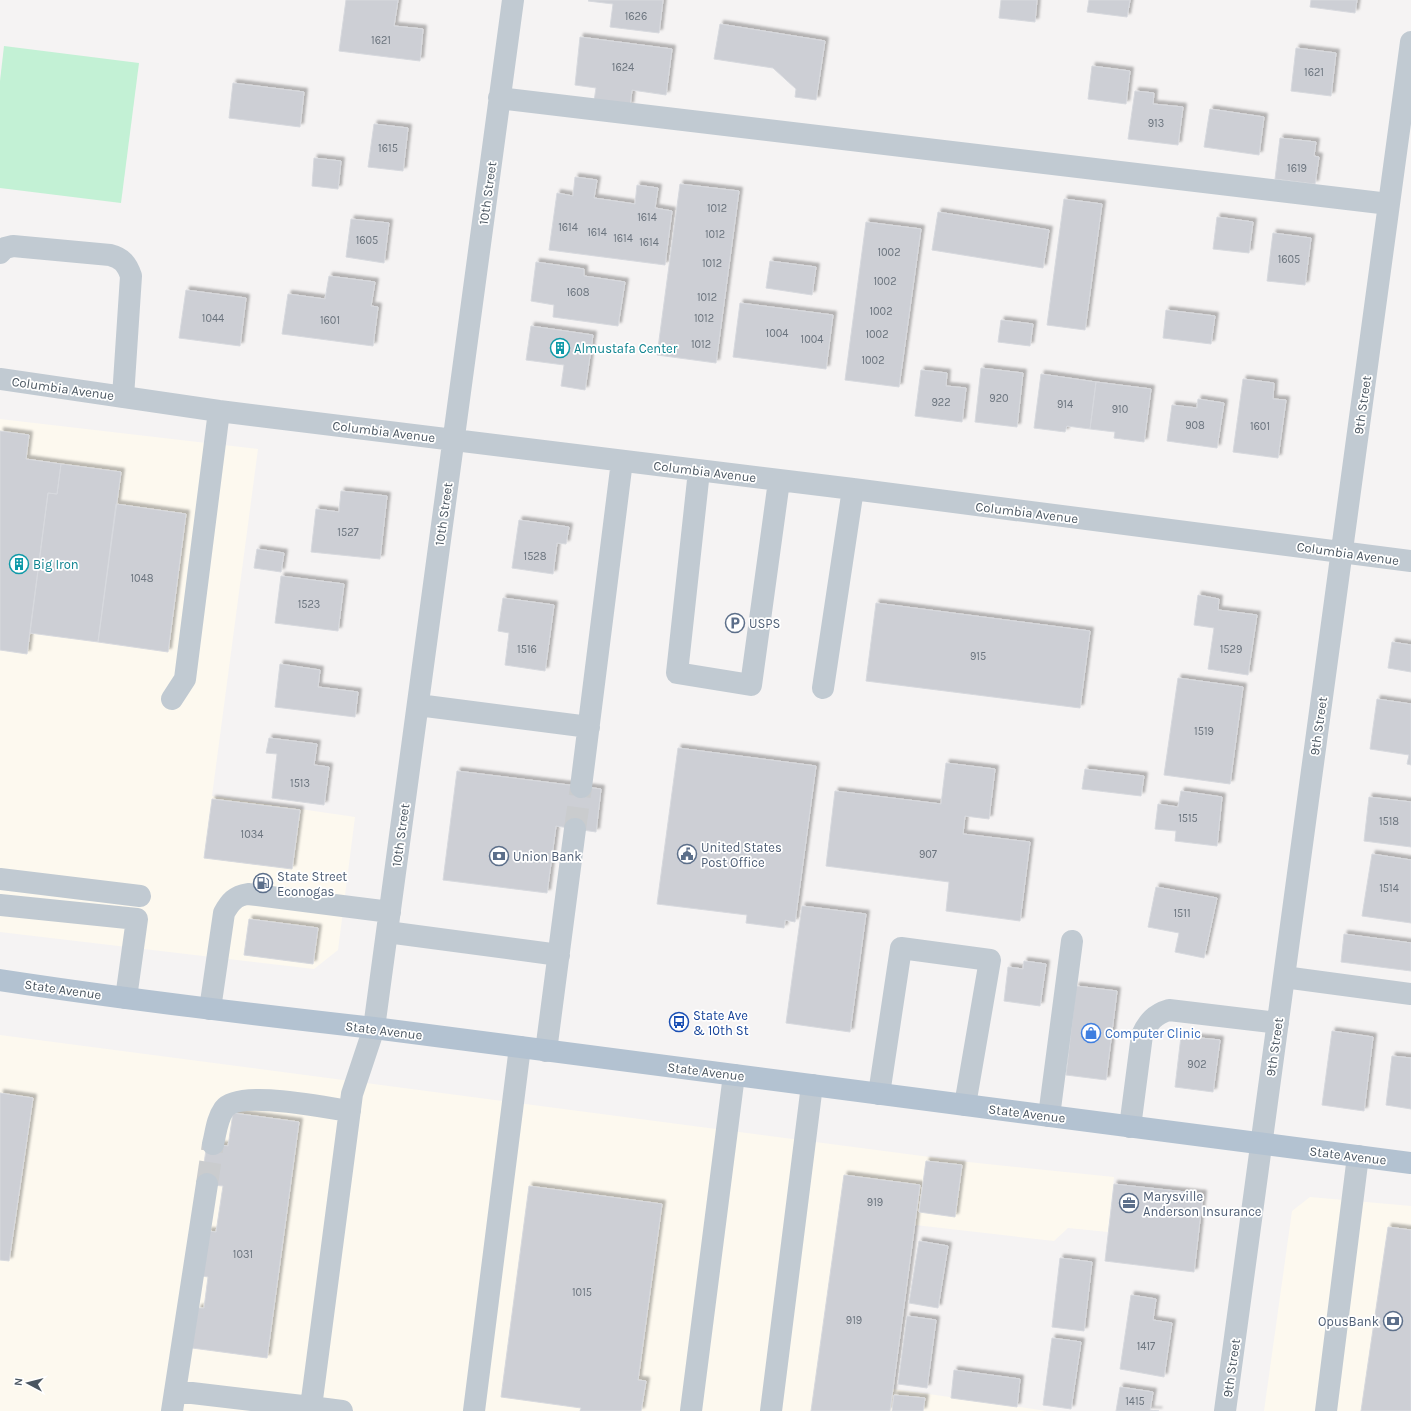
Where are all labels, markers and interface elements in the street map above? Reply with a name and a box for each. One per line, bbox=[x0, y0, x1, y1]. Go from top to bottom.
house number: 1626 bbox=[625, 10, 647, 23]
house number: 1621 bbox=[371, 34, 391, 47]
house number: 1624 bbox=[612, 61, 634, 74]
house number: 1621 bbox=[1304, 66, 1324, 79]
house number: 913 bbox=[1148, 117, 1164, 130]
house number: 1615 bbox=[378, 142, 398, 155]
street label: 10th Street bbox=[476, 160, 499, 226]
house number: 1619 bbox=[1287, 162, 1307, 175]
house number: 1012 bbox=[707, 202, 727, 215]
house number: 1614 bbox=[637, 211, 657, 224]
house number: 1614 bbox=[558, 221, 578, 234]
house number: 1614 bbox=[587, 226, 607, 239]
house number: 1012 bbox=[705, 228, 725, 241]
house number: 1614 bbox=[613, 232, 633, 245]
house number: 1605 bbox=[356, 234, 378, 247]
house number: 1614 bbox=[639, 236, 659, 249]
house number: 1002 bbox=[877, 246, 901, 259]
house number: 1605 bbox=[1278, 253, 1300, 266]
house number: 1012 bbox=[702, 257, 722, 270]
house number: 1002 bbox=[873, 275, 897, 288]
house number: 1608 bbox=[566, 286, 590, 299]
house number: 1012 bbox=[697, 291, 717, 304]
house number: 1002 bbox=[869, 305, 893, 318]
house number: 1044 bbox=[202, 312, 224, 325]
house number: 1012 bbox=[694, 312, 714, 325]
house number: 1601 bbox=[320, 314, 340, 327]
house number: 1004 bbox=[766, 327, 788, 340]
house number: 1002 bbox=[865, 328, 889, 341]
house number: 1004 bbox=[801, 333, 823, 346]
building icon: Almustafa Center bbox=[549, 337, 571, 359]
house number: 1012 bbox=[691, 338, 711, 351]
place label: Almustafa Center bbox=[574, 341, 678, 356]
house number: 1002 bbox=[861, 354, 885, 367]
street label: Columbia Avenue bbox=[11, 374, 115, 403]
street label: 9th Street bbox=[1351, 375, 1374, 435]
house number: 920 bbox=[989, 392, 1009, 405]
house number: 922 bbox=[931, 396, 951, 409]
house number: 914 bbox=[1057, 398, 1073, 411]
house number: 910 bbox=[1112, 403, 1128, 416]
street label: Columbia Avenue bbox=[332, 418, 436, 445]
house number: 908 bbox=[1185, 419, 1205, 432]
house number: 1601 bbox=[1250, 420, 1270, 433]
street label: Columbia Avenue bbox=[653, 458, 757, 485]
street label: 10th Street bbox=[432, 481, 455, 547]
street label: Columbia Avenue bbox=[975, 499, 1079, 526]
house number: 1527 bbox=[337, 526, 359, 539]
street label: Columbia Avenue bbox=[1296, 539, 1400, 568]
house number: 1528 bbox=[524, 550, 547, 563]
building icon: Big Iron bbox=[8, 553, 30, 575]
place label: Big Iron bbox=[33, 557, 79, 572]
house number: 1048 bbox=[130, 572, 154, 585]
house number: 1523 bbox=[298, 598, 320, 611]
parking icon: USPS bbox=[724, 612, 746, 634]
place label: USPS bbox=[749, 616, 780, 631]
house number: 1516 bbox=[517, 643, 537, 656]
house number: 1529 bbox=[1220, 643, 1242, 656]
house number: 915 bbox=[970, 650, 986, 663]
street label: 9th Street bbox=[1307, 696, 1330, 756]
house number: 1519 bbox=[1194, 725, 1214, 738]
house number: 1513 bbox=[290, 777, 310, 790]
street label: 10th Street bbox=[389, 802, 412, 868]
house number: 1515 bbox=[1178, 812, 1198, 825]
house number: 1518 bbox=[1379, 815, 1399, 828]
house number: 1034 bbox=[241, 828, 263, 841]
place label: United States Post Office bbox=[701, 840, 782, 870]
public building icon: United States Post Office bbox=[676, 843, 698, 865]
bank icon: Union Bank bbox=[488, 845, 510, 867]
house number: 907 bbox=[919, 848, 937, 861]
place label: Union Bank bbox=[513, 849, 582, 864]
place label: State Street Econogas bbox=[277, 869, 347, 899]
fuel station icon: State Street Econogas bbox=[252, 872, 274, 894]
house number: 1514 bbox=[1379, 882, 1399, 895]
house number: 1511 bbox=[1173, 907, 1191, 920]
street label: State Avenue bbox=[24, 977, 103, 1002]
place label: State Ave & 10th St bbox=[693, 1008, 749, 1038]
bus stop icon: State Ave & 10th St bbox=[668, 1011, 690, 1033]
street label: 9th Street bbox=[1263, 1017, 1286, 1077]
street label: State Avenue bbox=[345, 1018, 424, 1043]
shop icon: Computer Clinic bbox=[1080, 1022, 1102, 1044]
place label: Computer Clinic bbox=[1105, 1026, 1201, 1041]
house number: 902 bbox=[1187, 1058, 1207, 1071]
street label: State Avenue bbox=[667, 1059, 746, 1084]
street label: State Avenue bbox=[988, 1101, 1067, 1126]
street label: State Avenue bbox=[1309, 1143, 1388, 1168]
place label: Marysville Anderson Insurance bbox=[1143, 1189, 1262, 1219]
office icon: Marysville Anderson Insurance bbox=[1118, 1192, 1140, 1214]
house number: 919 bbox=[867, 1196, 883, 1209]
house number: 1031 bbox=[233, 1248, 253, 1261]
house number: 1015 bbox=[572, 1286, 592, 1299]
bank icon: OpusBank bbox=[1382, 1310, 1404, 1332]
house number: 919 bbox=[846, 1314, 862, 1327]
place label: OpusBank bbox=[1318, 1314, 1379, 1329]
street label: 9th Street bbox=[1220, 1338, 1243, 1398]
house number: 1417 bbox=[1137, 1340, 1155, 1353]
north arrow bbox=[8, 1363, 48, 1403]
text: N bbox=[12, 1377, 26, 1387]
house number: 1415 bbox=[1125, 1395, 1145, 1408]

